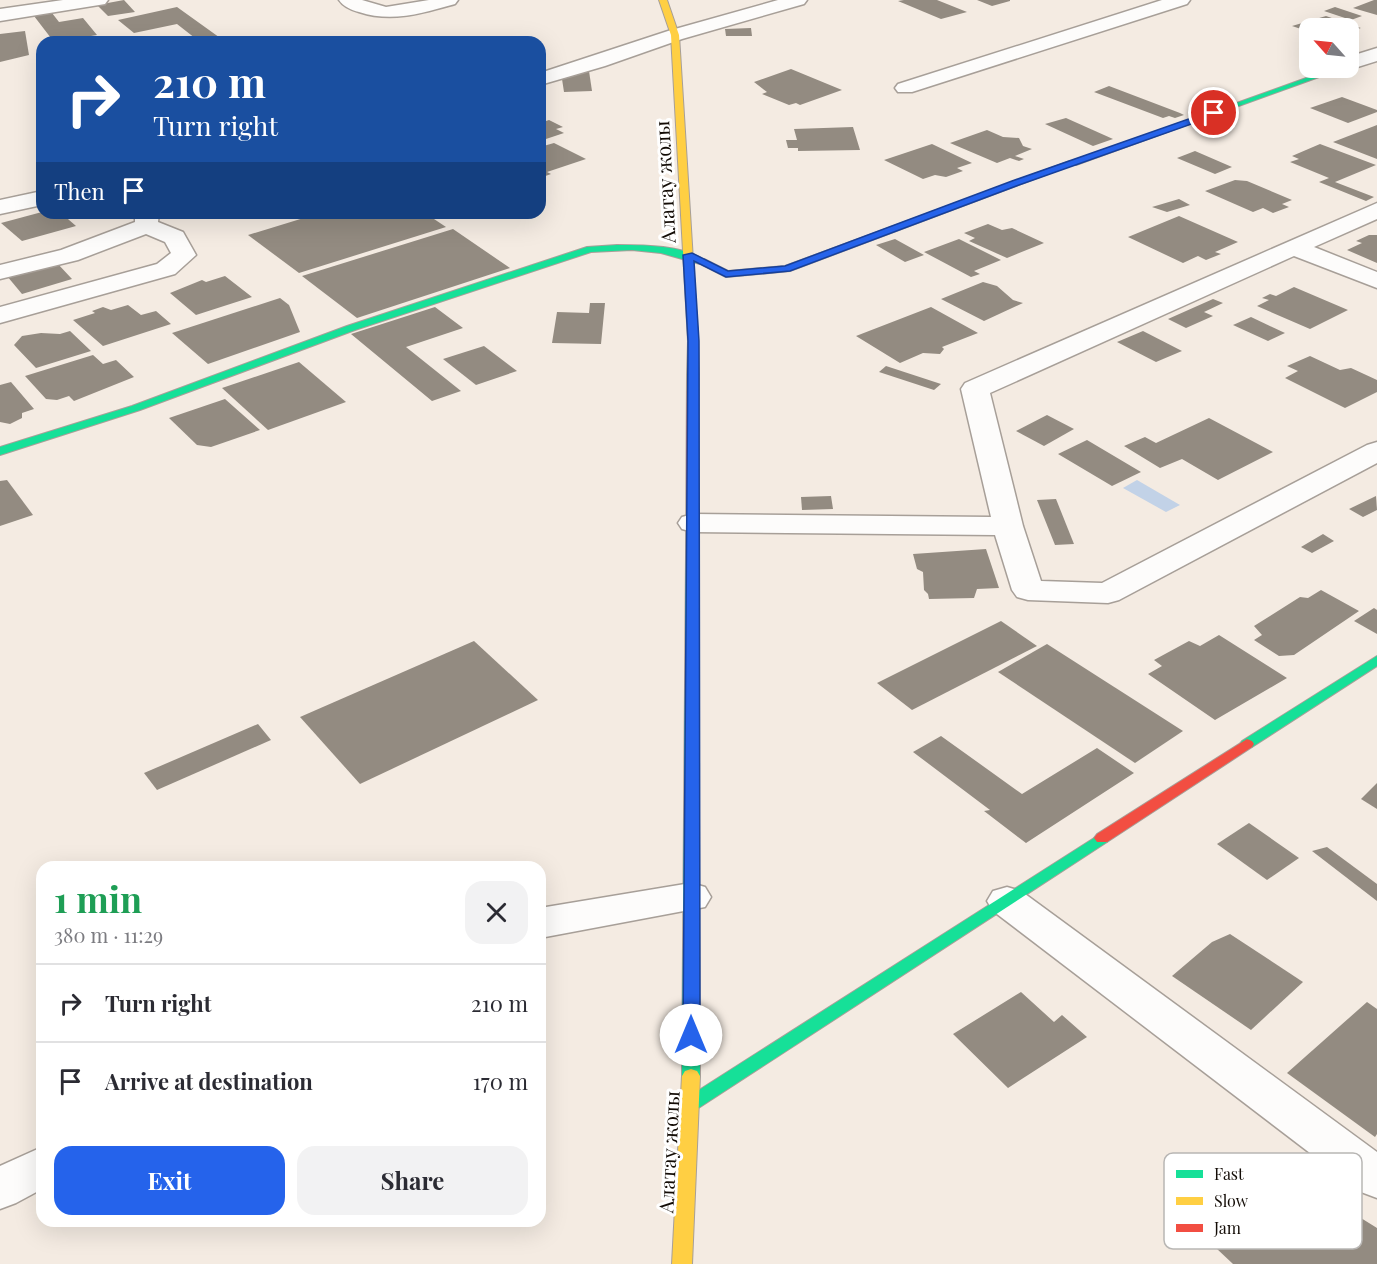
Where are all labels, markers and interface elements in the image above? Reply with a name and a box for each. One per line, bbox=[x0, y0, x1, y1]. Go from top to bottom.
north arrow bbox=[1299, 18, 1359, 78]
map controls bbox=[1299, 18, 1359, 78]
text: 210 m bbox=[153, 53, 266, 109]
icon: right bbox=[54, 60, 132, 138]
pin bbox=[1188, 87, 1239, 138]
icon: arrive bbox=[1197, 96, 1230, 129]
text: Turn right bbox=[153, 107, 278, 143]
street label: Алатау жолы bbox=[647, 120, 681, 245]
icon: arrive bbox=[117, 174, 150, 207]
text: Then bbox=[54, 176, 105, 206]
text: 1 min bbox=[54, 874, 142, 922]
button: close bbox=[465, 881, 528, 944]
text: 380 m · 11:29 bbox=[54, 921, 163, 948]
icon: right bbox=[54, 987, 87, 1020]
text: Turn right bbox=[105, 988, 211, 1018]
text: 210 m bbox=[471, 988, 528, 1018]
position arrow bbox=[659, 1003, 723, 1067]
icon: arrive bbox=[54, 1065, 87, 1098]
text: Arrive at destination bbox=[105, 1066, 313, 1096]
text: 170 m bbox=[473, 1066, 528, 1096]
street label: Алатау жолы bbox=[651, 1090, 685, 1215]
button: Exit bbox=[54, 1146, 285, 1215]
button: Share bbox=[297, 1146, 528, 1215]
legend bbox=[1164, 1153, 1362, 1249]
text: Fast bbox=[1214, 1163, 1244, 1184]
text: Slow bbox=[1214, 1190, 1249, 1211]
text: Jam bbox=[1213, 1217, 1241, 1238]

